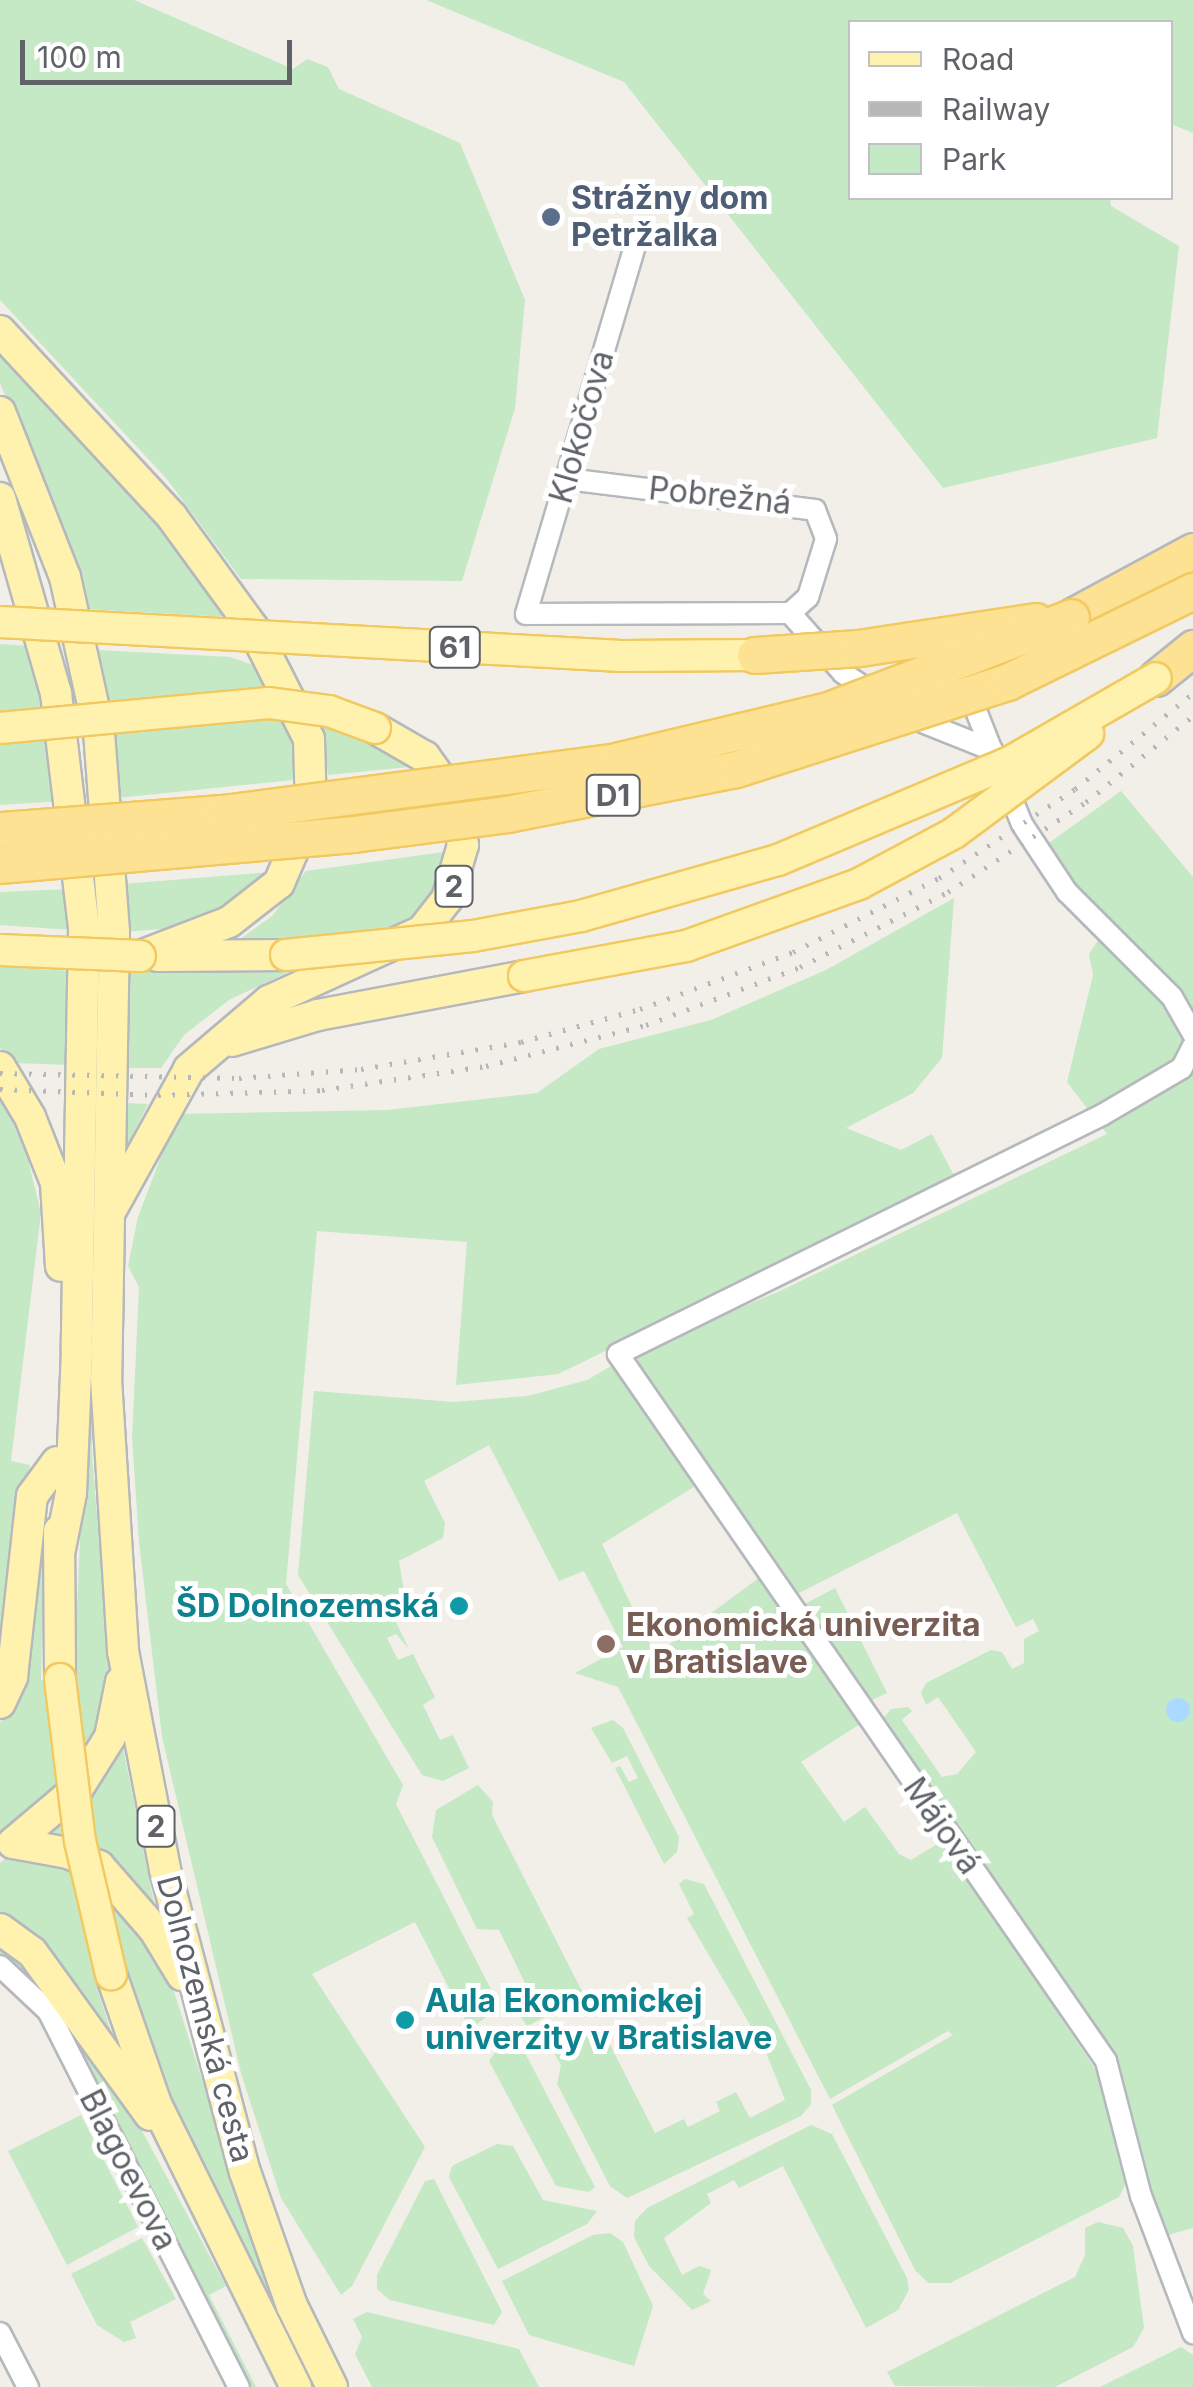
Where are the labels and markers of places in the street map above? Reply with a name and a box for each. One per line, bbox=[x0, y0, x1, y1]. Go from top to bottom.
place label: Strážny dom Petržalka bbox=[571, 180, 768, 255]
marker: Strážny dom Petržalka bbox=[540, 206, 562, 228]
place label: ŠD Dolnozemská bbox=[176, 1587, 439, 1625]
marker: ŠD Dolnozemská bbox=[448, 1595, 470, 1617]
place label: Ekonomická univerzita v Bratislave bbox=[626, 1607, 981, 1682]
marker: Ekonomická univerzita v Bratislave bbox=[595, 1633, 617, 1655]
place label: Aula Ekonomickej univerzity v Bratislave bbox=[425, 1983, 772, 2058]
marker: Aula Ekonomickej univerzity v Bratislave bbox=[394, 2009, 416, 2031]

